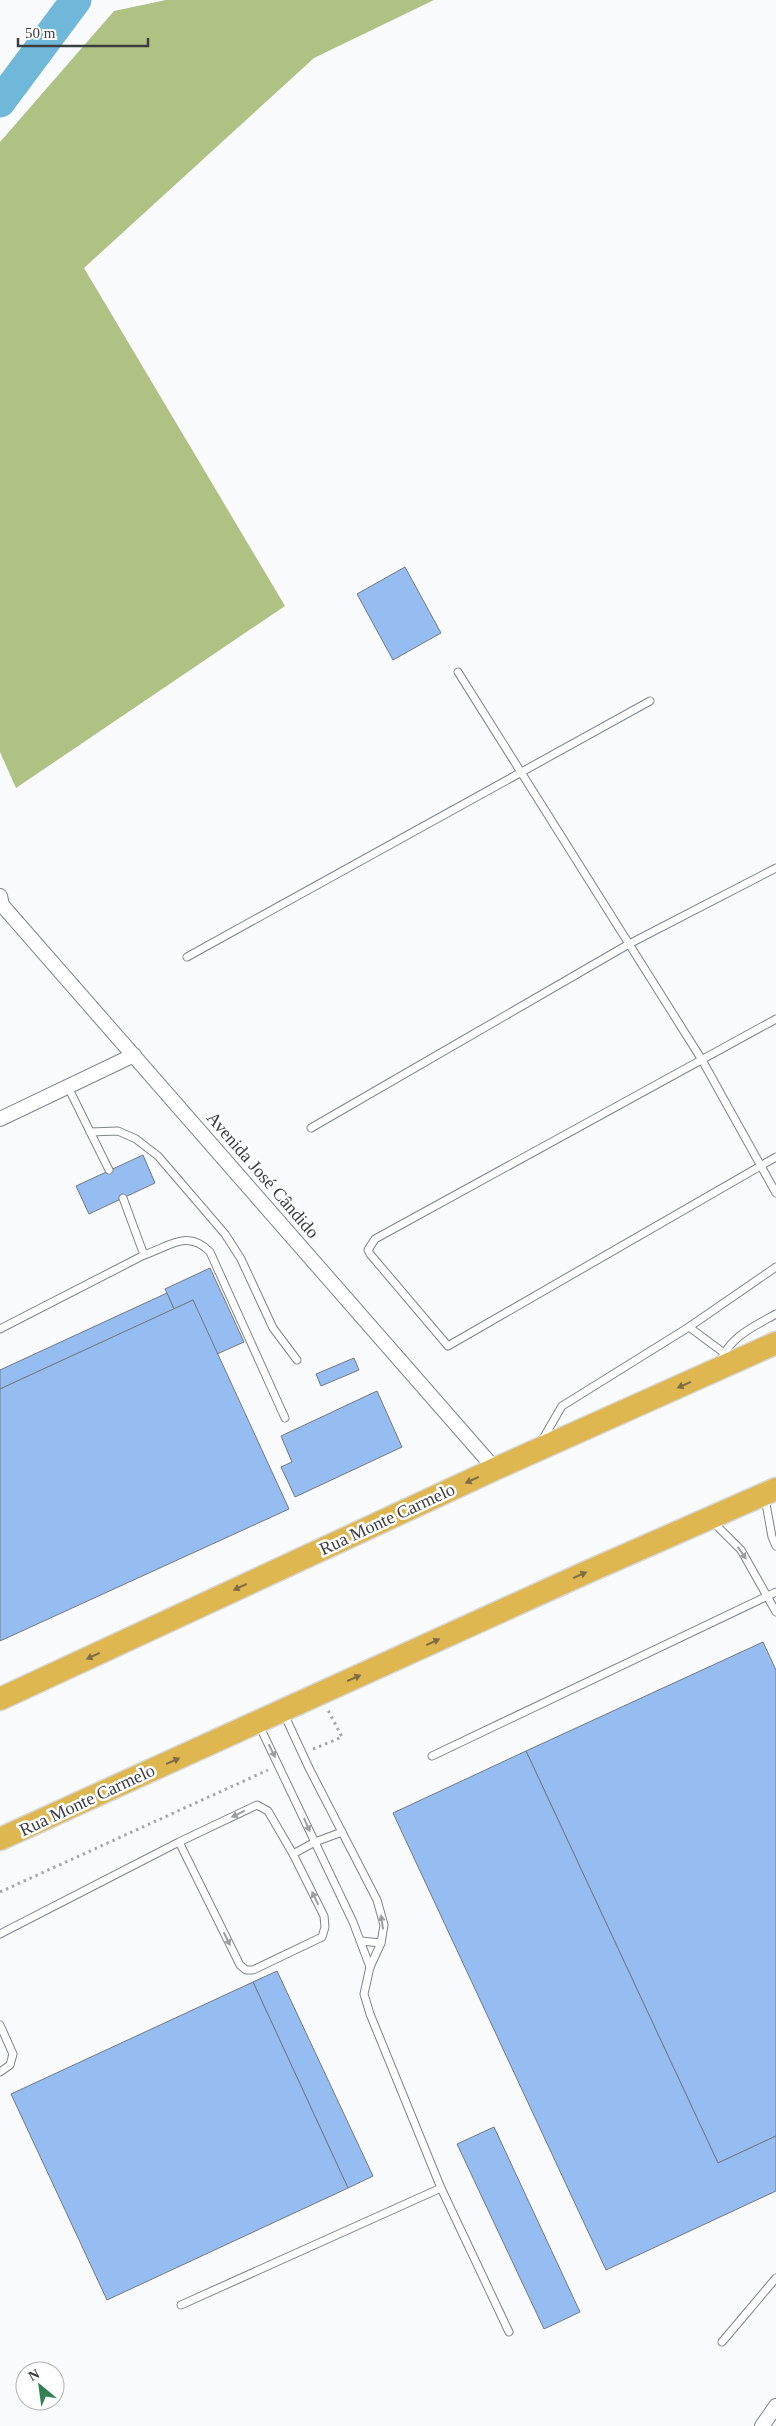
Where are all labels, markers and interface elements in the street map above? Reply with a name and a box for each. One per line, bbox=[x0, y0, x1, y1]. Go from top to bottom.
scale bar bbox=[18, 15, 148, 47]
text: 50 m bbox=[25, 25, 56, 41]
street label: Avenida José Cândido bbox=[203, 1108, 323, 1242]
one-way arrow bbox=[677, 1381, 691, 1389]
one-way arrow bbox=[465, 1477, 479, 1485]
street label: Rua Monte Carmelo bbox=[316, 1479, 458, 1559]
one-way arrow bbox=[737, 1546, 747, 1560]
one-way arrow bbox=[573, 1570, 587, 1578]
one-way arrow bbox=[233, 1584, 247, 1592]
one-way arrow bbox=[426, 1638, 440, 1646]
one-way arrow bbox=[86, 1652, 100, 1660]
one-way arrow bbox=[347, 1674, 361, 1682]
one-way arrow bbox=[268, 1744, 276, 1758]
one-way arrow bbox=[166, 1756, 180, 1764]
street label: Rua Monte Carmelo bbox=[16, 1760, 158, 1840]
one-way arrow bbox=[231, 1810, 245, 1818]
one-way arrow bbox=[303, 1818, 311, 1832]
one-way arrow bbox=[311, 1891, 319, 1905]
one-way arrow bbox=[378, 1913, 386, 1929]
one-way arrow bbox=[223, 1931, 231, 1946]
north arrow bbox=[15, 2361, 65, 2411]
text: N bbox=[26, 2366, 42, 2384]

